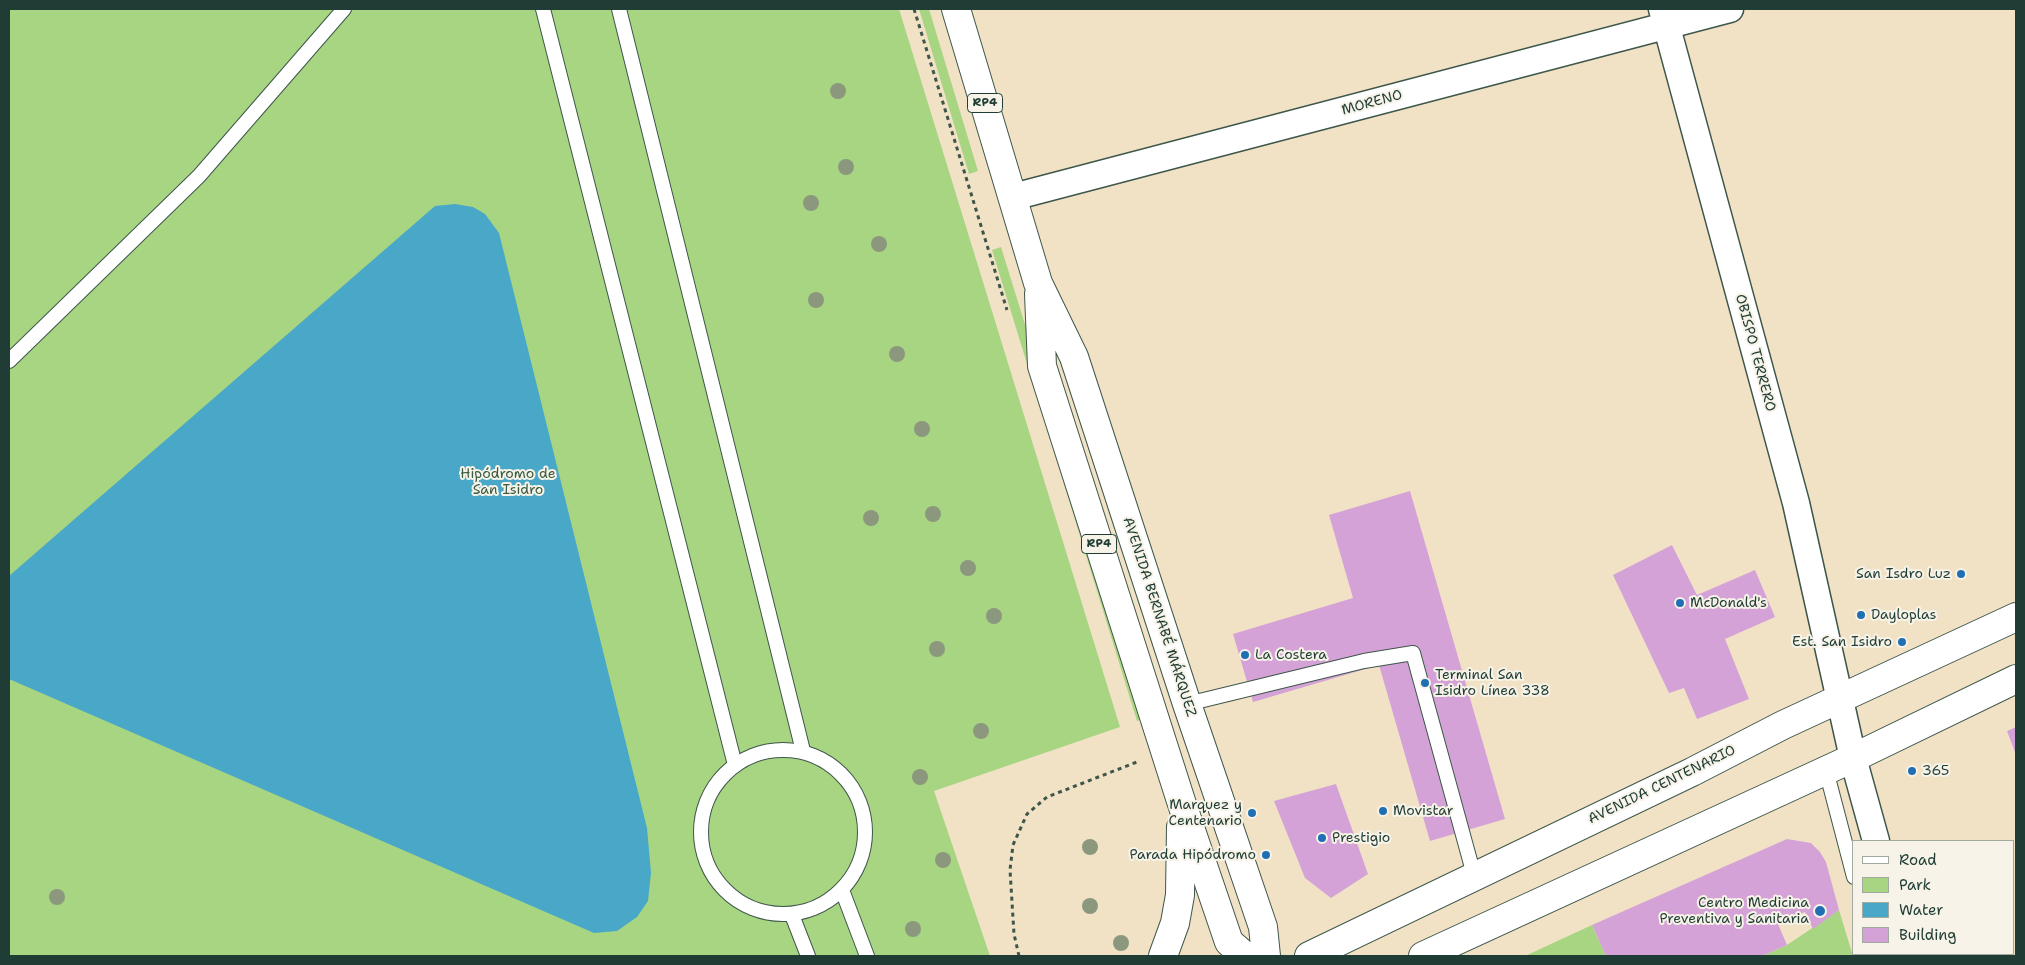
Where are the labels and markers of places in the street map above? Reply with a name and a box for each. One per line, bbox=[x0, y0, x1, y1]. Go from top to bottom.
place label: San Isdro Luz bbox=[1856, 566, 1951, 582]
marker: San Isdro Luz bbox=[1955, 568, 1967, 580]
place label: McDonald's bbox=[1690, 595, 1767, 611]
marker: McDonald's bbox=[1674, 597, 1686, 609]
place label: Dayloplas bbox=[1871, 607, 1937, 623]
marker: Dayloplas bbox=[1855, 609, 1867, 621]
place label: Est. San Isidro bbox=[1792, 634, 1892, 650]
marker: Est. San Isidro bbox=[1896, 636, 1908, 648]
place label: La Costera bbox=[1255, 647, 1327, 663]
marker: La Costera bbox=[1239, 649, 1251, 661]
place label: Terminal San Isidro Línea 338 bbox=[1435, 667, 1550, 700]
marker: Terminal San Isidro Línea 338 bbox=[1419, 677, 1431, 689]
place label: 365 bbox=[1922, 763, 1949, 779]
marker: 365 bbox=[1906, 765, 1918, 777]
place label: Marquez y Centenario bbox=[1169, 797, 1242, 830]
place label: Movistar bbox=[1393, 803, 1453, 819]
marker: Movistar bbox=[1377, 805, 1389, 817]
marker: Marquez y Centenario bbox=[1246, 807, 1258, 819]
place label: Prestigio bbox=[1332, 830, 1390, 846]
marker: Prestigio bbox=[1316, 832, 1328, 844]
place label: Parada Hipódromo bbox=[1130, 847, 1256, 863]
marker: Parada Hipódromo bbox=[1260, 849, 1272, 861]
place label: Centro Medicina Preventiva y Sanitaria bbox=[1659, 895, 1809, 928]
marker: Centro Medicina Preventiva y Sanitaria bbox=[1813, 904, 1827, 918]

